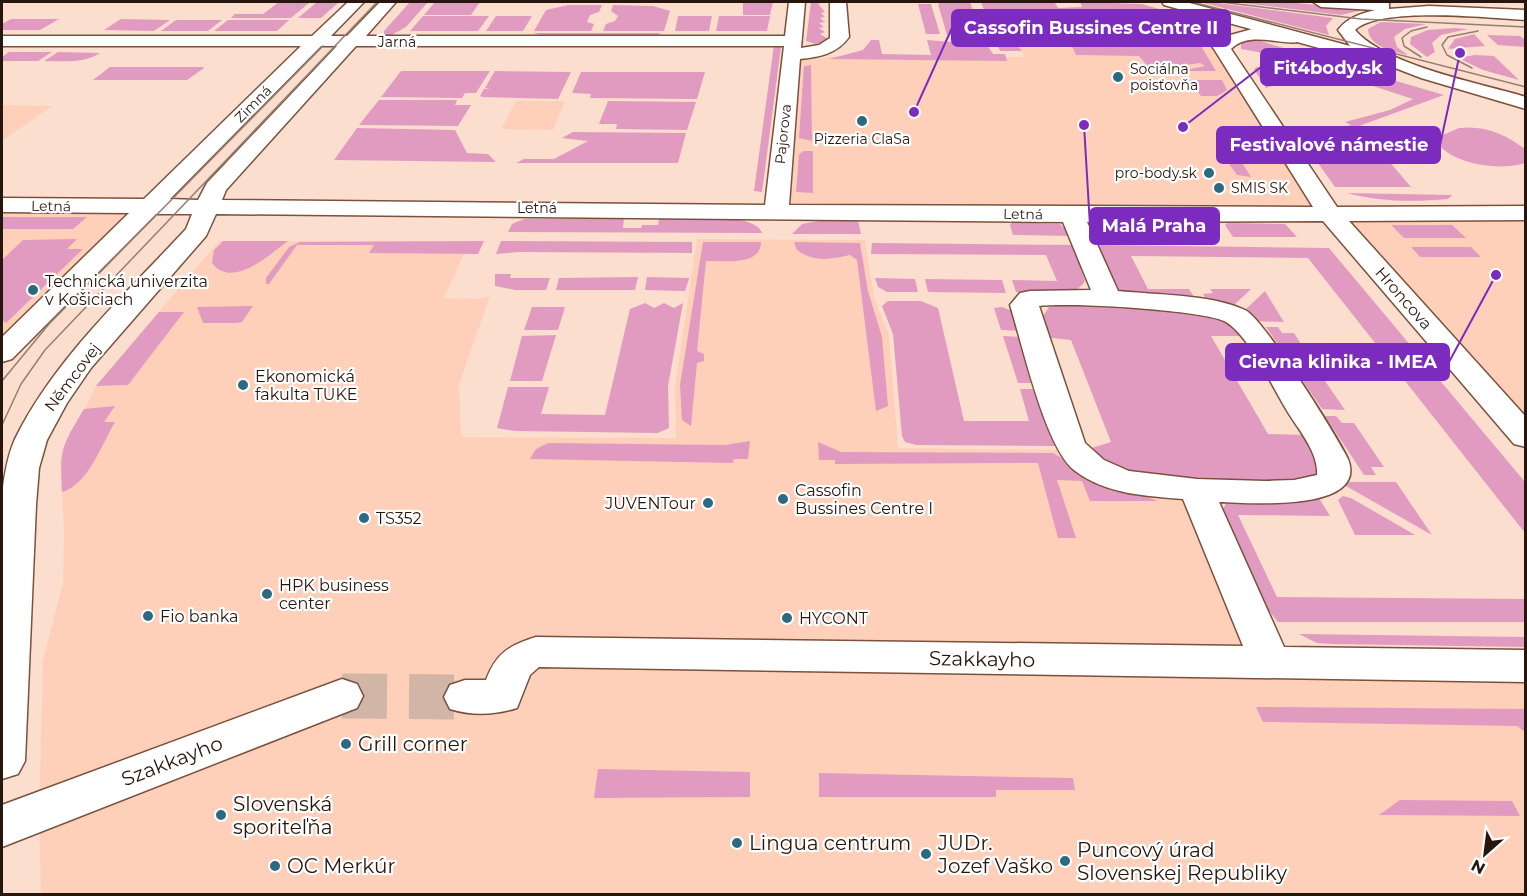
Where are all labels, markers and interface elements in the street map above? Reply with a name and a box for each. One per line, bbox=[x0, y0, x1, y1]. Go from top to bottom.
callout: Cassofin Bussines Centre II bbox=[952, 10, 1230, 46]
text: Cassofin Bussines Centre II bbox=[964, 17, 1218, 39]
street label: Jarná bbox=[377, 33, 416, 51]
callout: Fit4body.sk bbox=[1261, 49, 1395, 85]
text: Fit4body.sk bbox=[1273, 57, 1383, 79]
place label: Sociálna poisťovňa bbox=[1130, 60, 1198, 94]
marker: Sociálna poisťovňa bbox=[1111, 70, 1125, 84]
street label: Zimná bbox=[231, 82, 275, 126]
street label: Pajorova bbox=[771, 103, 795, 165]
marker: Pizzeria ClaSa bbox=[855, 114, 869, 128]
callout: Festivalové námestie bbox=[1217, 127, 1440, 163]
place label: Pizzeria ClaSa bbox=[814, 130, 910, 148]
text: Festivalové námestie bbox=[1230, 134, 1428, 156]
place label: pro-body.sk bbox=[1115, 164, 1198, 182]
marker: pro-body.sk bbox=[1202, 166, 1216, 180]
place label: SMIS SK bbox=[1231, 179, 1288, 197]
marker: SMIS SK bbox=[1212, 181, 1226, 195]
street label: Letná bbox=[31, 197, 71, 215]
street label: Letná bbox=[517, 199, 557, 217]
street label: Letná bbox=[1003, 205, 1043, 223]
callout: Malá Praha bbox=[1090, 208, 1219, 244]
text: Malá Praha bbox=[1102, 215, 1206, 237]
street label: Hroncova bbox=[1371, 263, 1436, 333]
place label: Technická univerzita v Košiciach bbox=[45, 272, 208, 309]
marker: Technická univerzita v Košiciach bbox=[26, 283, 40, 297]
street label: Němcovej bbox=[41, 339, 104, 415]
callout: Cievna klinika - IMEA bbox=[1226, 344, 1449, 380]
text: Cievna klinika - IMEA bbox=[1239, 351, 1437, 373]
place label: Ekonomická fakulta TUKE bbox=[255, 367, 358, 404]
marker: Ekonomická fakulta TUKE bbox=[236, 378, 250, 392]
place label: Cassofin Bussines Centre I bbox=[795, 481, 933, 518]
marker: Cassofin Bussines Centre I bbox=[776, 492, 790, 506]
place label: JUVENTour bbox=[604, 494, 696, 513]
marker: JUVENTour bbox=[701, 496, 715, 510]
place label: TS352 bbox=[376, 509, 422, 528]
marker: TS352 bbox=[357, 511, 371, 525]
place label: HPK business center bbox=[279, 576, 389, 613]
marker: HPK business center bbox=[260, 587, 274, 601]
place label: Fio banka bbox=[160, 607, 239, 626]
marker: Fio banka bbox=[141, 609, 155, 623]
place label: HYCONT bbox=[799, 609, 869, 628]
marker: HYCONT bbox=[780, 611, 794, 625]
street label: Szakkayho bbox=[929, 646, 1035, 672]
street label: Szakkayho bbox=[118, 731, 226, 791]
place label: Grill corner bbox=[358, 732, 468, 756]
marker: Grill corner bbox=[339, 737, 353, 751]
place label: Slovenská sporiteľňa bbox=[233, 792, 333, 839]
marker: Slovenská sporiteľňa bbox=[214, 808, 228, 822]
north arrow bbox=[1455, 824, 1515, 884]
place label: Lingua centrum bbox=[749, 831, 911, 855]
place label: JUDr. Jozef Vaško bbox=[937, 831, 1053, 878]
marker: Lingua centrum bbox=[730, 836, 744, 850]
place label: Puncový úrad Slovenskej Republiky bbox=[1077, 838, 1287, 885]
marker: JUDr. Jozef Vaško bbox=[919, 847, 933, 861]
place label: OC Merkúr bbox=[287, 854, 395, 878]
marker: Puncový úrad Slovenskej Republiky bbox=[1058, 854, 1072, 868]
text: N bbox=[1468, 855, 1488, 878]
marker: OC Merkúr bbox=[268, 859, 282, 873]

